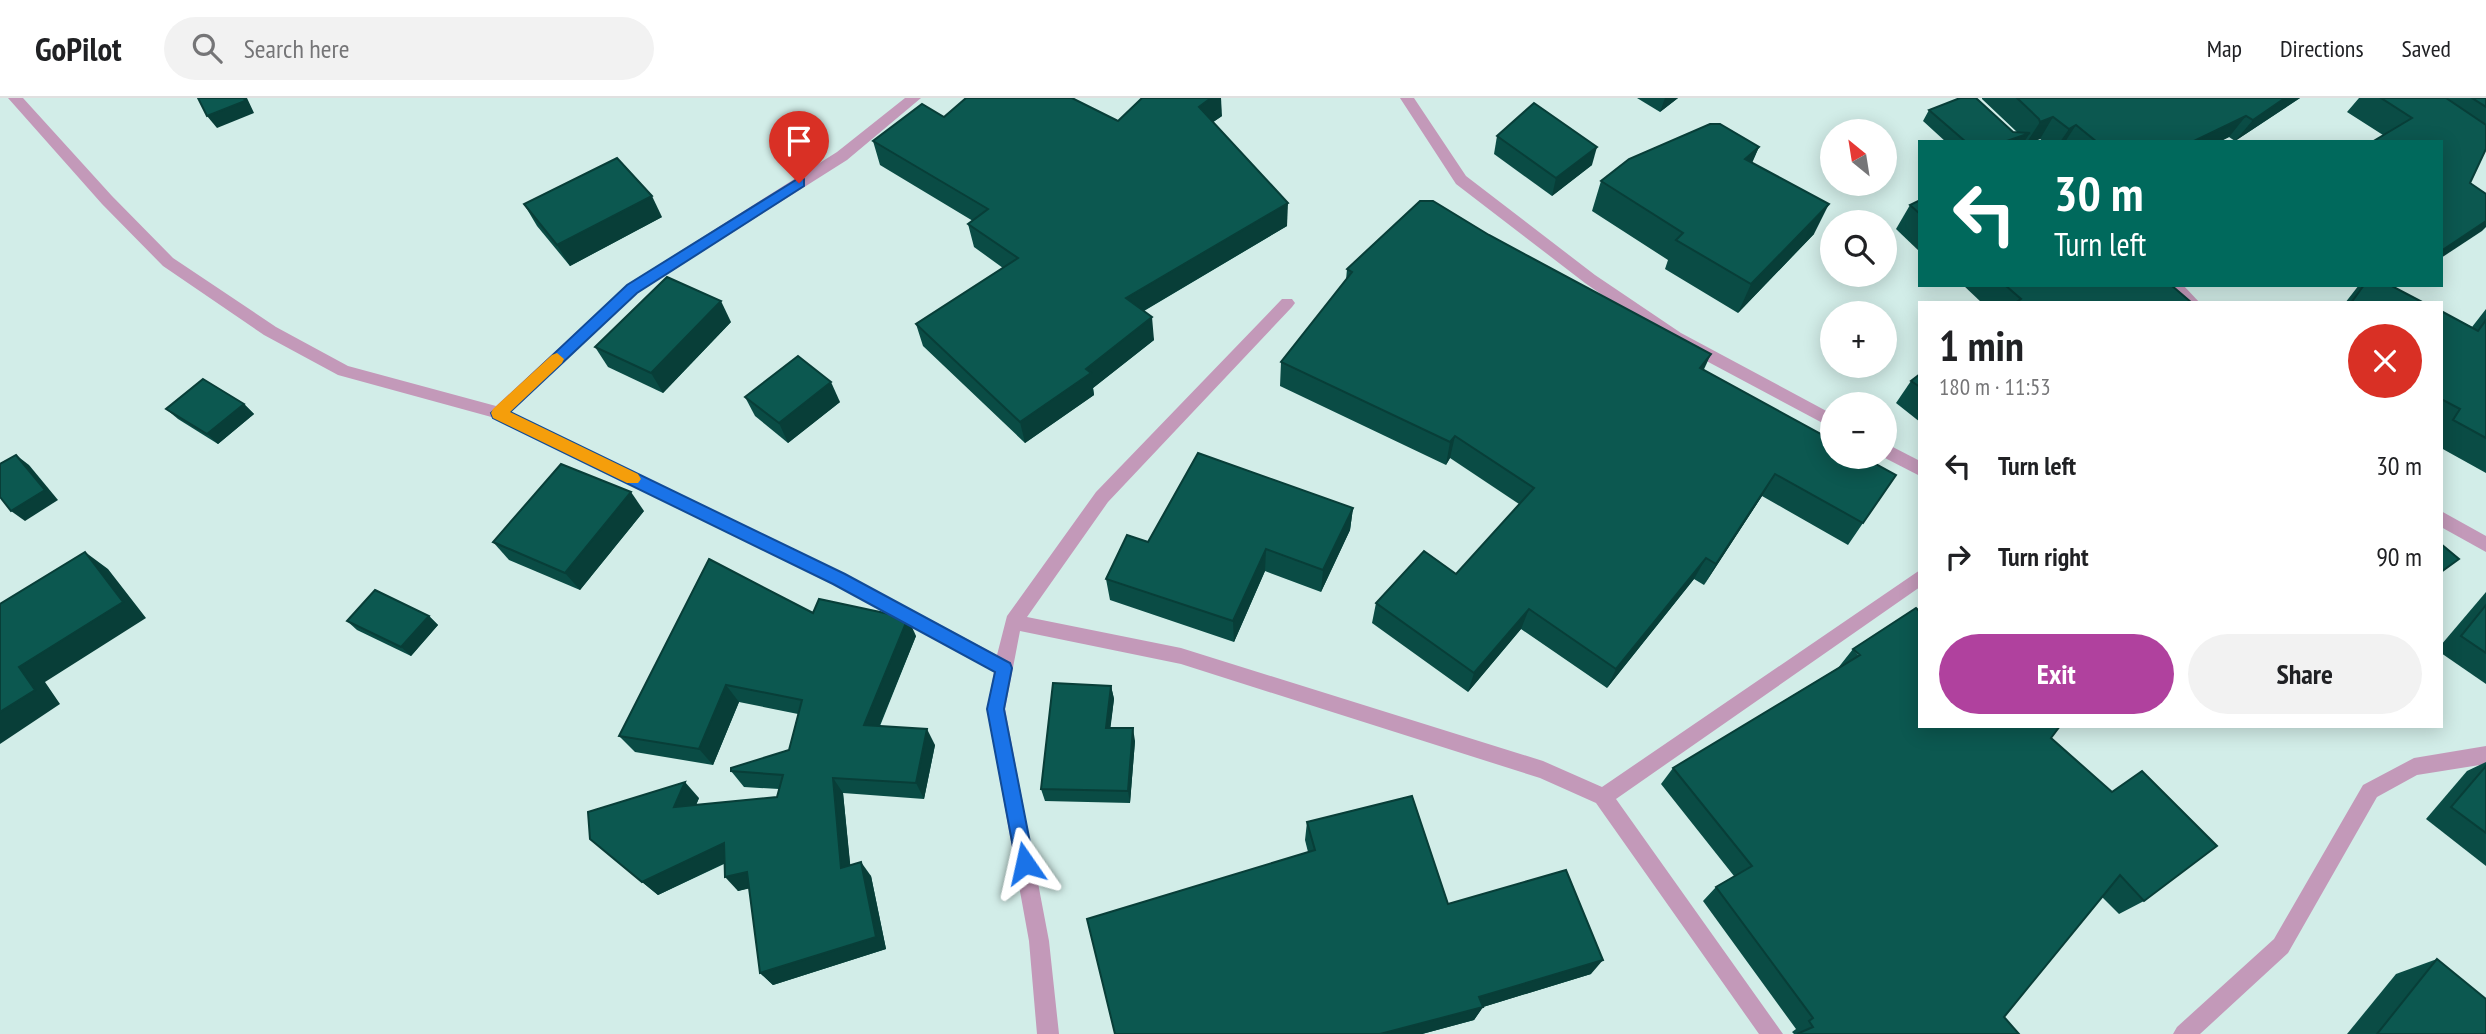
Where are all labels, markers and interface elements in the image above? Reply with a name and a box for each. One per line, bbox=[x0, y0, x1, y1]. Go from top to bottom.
search box bbox=[164, 17, 654, 80]
text: GoPilot bbox=[35, 27, 122, 70]
icon: search bbox=[188, 29, 226, 67]
text: Search here bbox=[244, 32, 349, 65]
text: Map bbox=[2207, 33, 2242, 64]
text: Directions bbox=[2280, 33, 2364, 64]
text: Saved bbox=[2402, 33, 2451, 64]
pin bbox=[769, 111, 829, 183]
north arrow bbox=[1820, 119, 1897, 196]
map controls bbox=[1820, 119, 1897, 469]
icon: arrive bbox=[780, 122, 818, 160]
text: 30 m bbox=[2054, 161, 2143, 225]
icon: left bbox=[1939, 168, 2030, 259]
button: search bbox=[1820, 210, 1897, 287]
text: Turn left bbox=[2054, 223, 2146, 265]
button: + bbox=[1820, 301, 1897, 378]
text: 1 min bbox=[1939, 318, 2024, 373]
button: close bbox=[2348, 324, 2422, 398]
text: 180 m · 11:53 bbox=[1939, 372, 2051, 401]
button: − bbox=[1820, 392, 1897, 469]
icon: left bbox=[1939, 447, 1977, 485]
text: Turn left bbox=[1998, 449, 2076, 482]
text: 30 m bbox=[2376, 449, 2422, 482]
icon: right bbox=[1939, 538, 1977, 576]
text: Turn right bbox=[1998, 540, 2089, 573]
text: 90 m bbox=[2376, 540, 2422, 573]
button: Exit bbox=[1939, 634, 2174, 714]
button: Share bbox=[2188, 634, 2422, 714]
position arrow bbox=[988, 826, 1062, 900]

